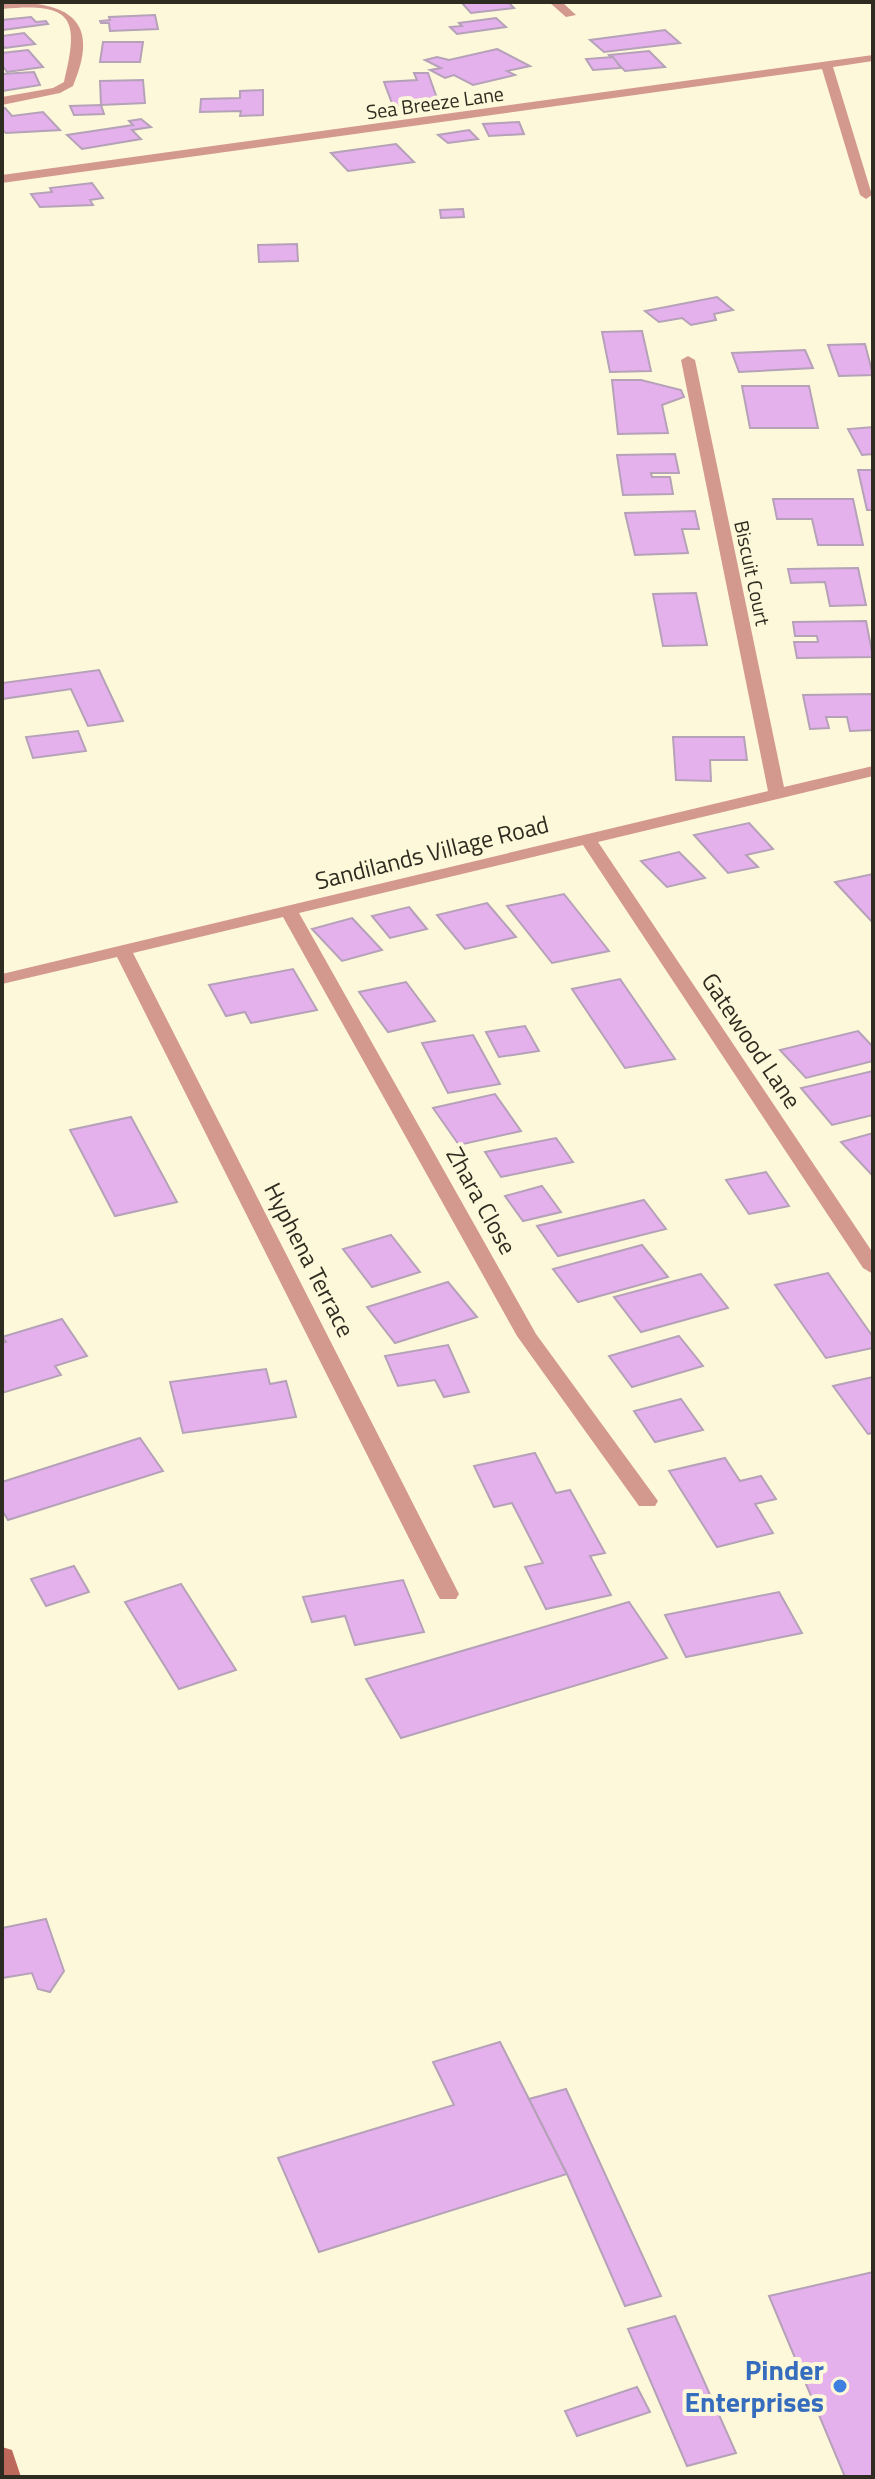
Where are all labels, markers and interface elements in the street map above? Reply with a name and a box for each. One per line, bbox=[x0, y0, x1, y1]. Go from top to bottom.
street label: Sea Breeze Lane bbox=[364, 78, 506, 127]
street label: Biscuit Court bbox=[726, 517, 779, 628]
street label: Sandilands Village Road bbox=[311, 806, 552, 898]
street label: Gatewood Lane bbox=[693, 965, 811, 1116]
street label: Zhara Close bbox=[438, 1140, 526, 1261]
street label: Hyphena Terrace bbox=[255, 1176, 364, 1343]
place label: Pinder Enterprises bbox=[685, 2348, 824, 2423]
marker: Pinder Enterprises bbox=[831, 2377, 849, 2395]

